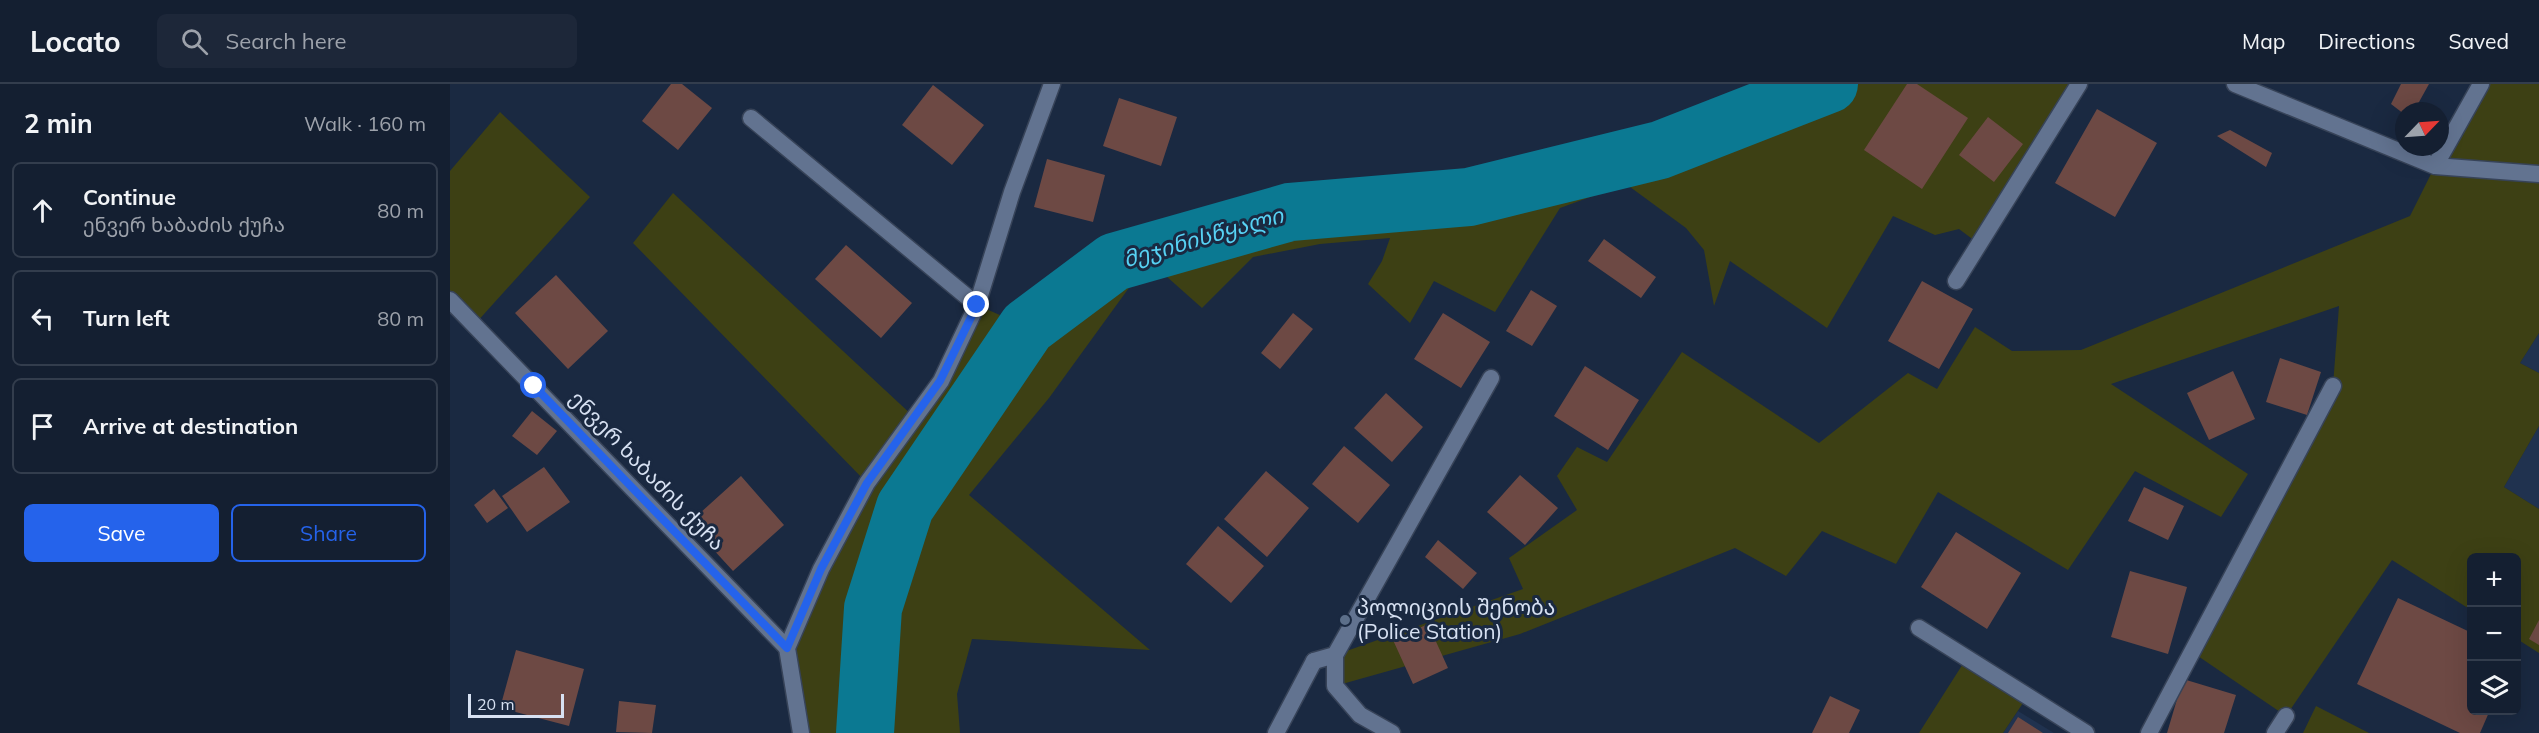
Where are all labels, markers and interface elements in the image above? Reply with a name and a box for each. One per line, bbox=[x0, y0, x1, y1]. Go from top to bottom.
search box bbox=[157, 14, 577, 68]
text: Locato bbox=[30, 24, 121, 59]
icon: search bbox=[178, 25, 211, 58]
text: Search here bbox=[226, 27, 346, 55]
text: Map bbox=[2242, 28, 2285, 54]
text: Directions bbox=[2318, 28, 2415, 54]
text: Saved bbox=[2448, 28, 2509, 54]
north arrow bbox=[2395, 102, 2449, 156]
text: 2 min bbox=[24, 107, 93, 140]
text: Walk · 160 m bbox=[304, 111, 426, 136]
text: Continue bbox=[83, 183, 176, 211]
icon: ahead bbox=[26, 194, 59, 227]
text: 80 m bbox=[377, 198, 424, 223]
water label: მეჯინისწყალი bbox=[1120, 200, 1288, 273]
text: ენვერ ხაბაძის ქუჩა bbox=[83, 212, 285, 237]
route end bbox=[963, 291, 989, 317]
icon: left bbox=[26, 302, 59, 335]
text: Turn left bbox=[83, 304, 170, 332]
text: 80 m bbox=[377, 306, 424, 331]
route start bbox=[520, 372, 546, 398]
street label: ენვერ ხაბაძის ქუჩა bbox=[565, 385, 731, 556]
icon: arrive bbox=[26, 410, 59, 443]
text: Arrive at destination bbox=[83, 412, 298, 440]
button: Save bbox=[24, 504, 219, 562]
button: Share bbox=[231, 504, 426, 562]
map controls bbox=[2467, 553, 2521, 715]
button: + bbox=[2467, 553, 2521, 607]
place label: პოლიციის შენობა (Police Station) bbox=[1357, 594, 1555, 644]
button: − bbox=[2467, 607, 2521, 661]
marker: პოლიციის შენობა (Police Station) bbox=[1338, 613, 1352, 627]
button: layers bbox=[2467, 661, 2521, 715]
scale bar bbox=[468, 691, 564, 718]
text: 20 m bbox=[477, 694, 514, 714]

